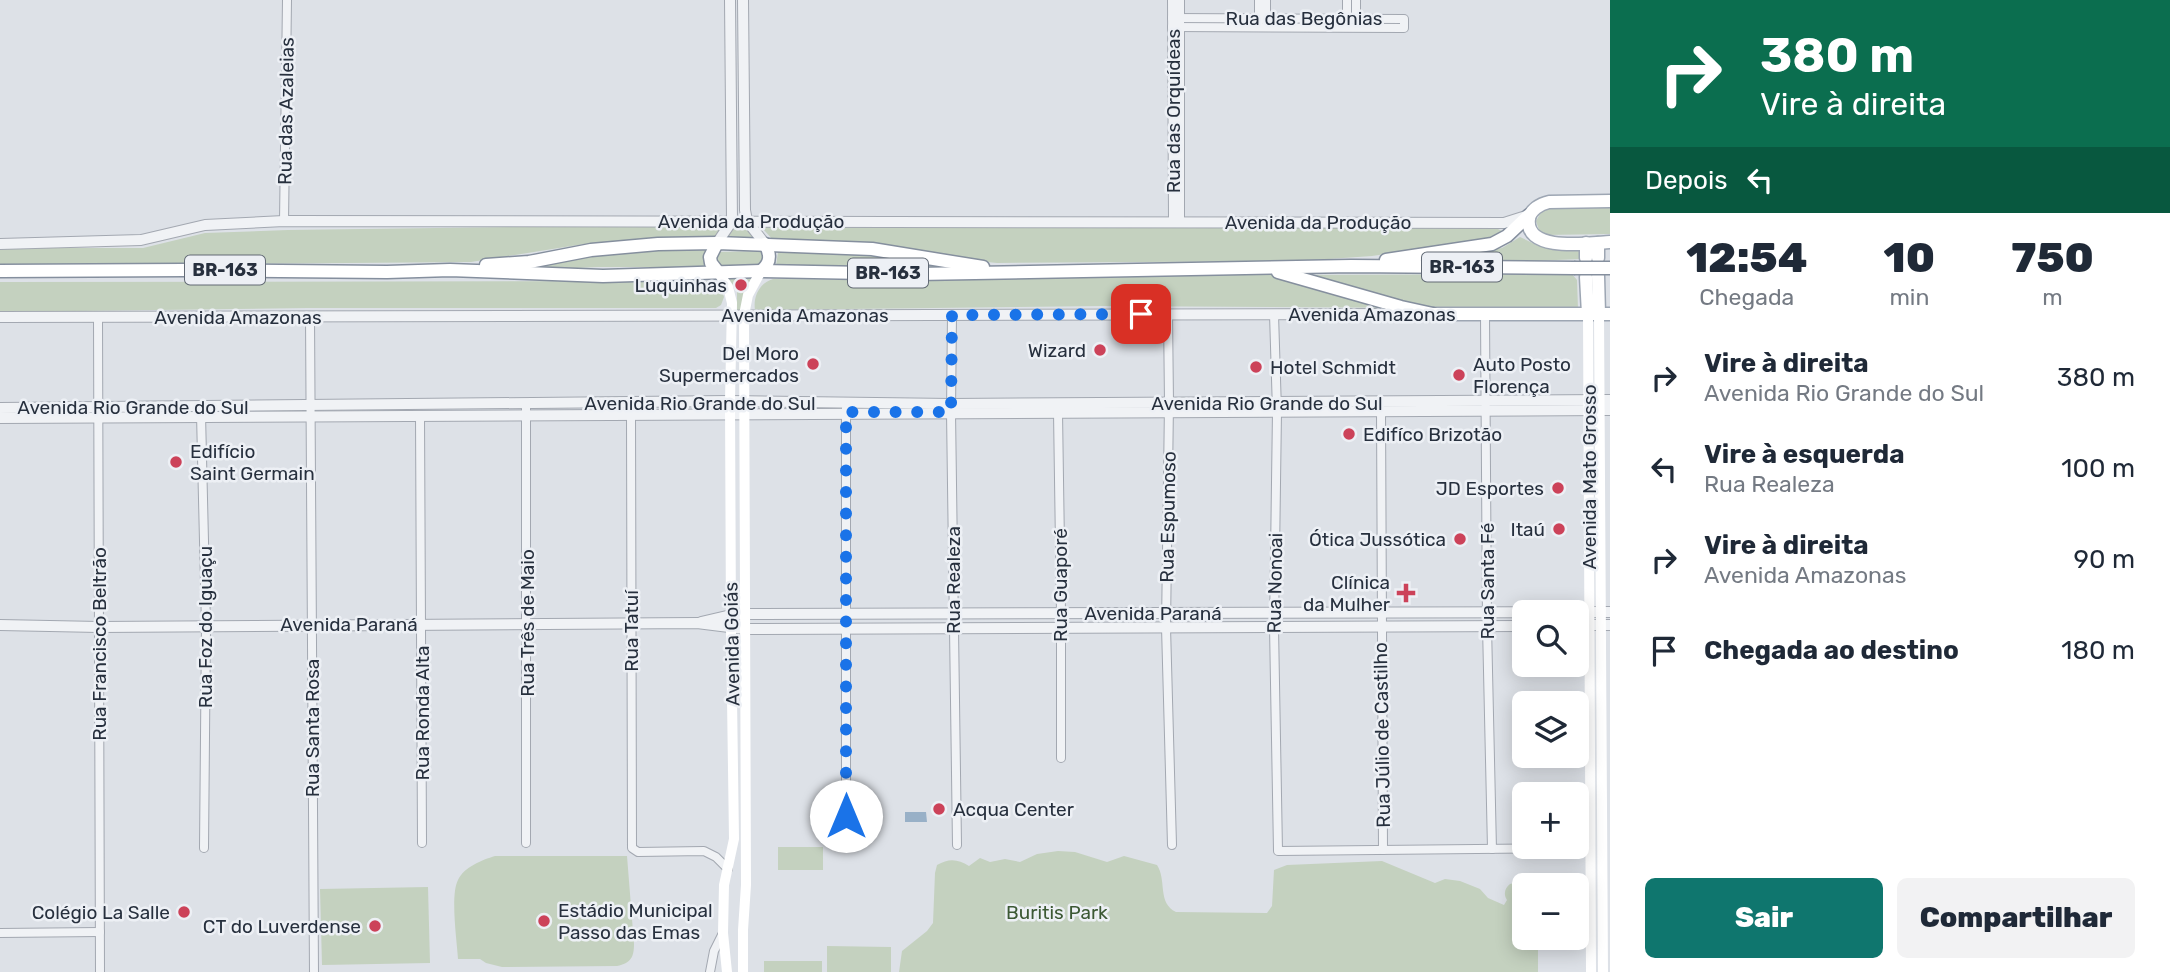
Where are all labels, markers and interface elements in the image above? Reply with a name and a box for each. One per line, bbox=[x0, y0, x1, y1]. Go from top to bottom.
street label: Rua das Begônias bbox=[1225, 7, 1383, 30]
text: 380 m bbox=[1760, 26, 1914, 84]
icon: right bbox=[1645, 28, 1736, 119]
street label: Rua das Orquídeas bbox=[1162, 29, 1185, 193]
street label: Rua das Azaleias bbox=[273, 37, 299, 185]
text: Vire à direita bbox=[1760, 85, 1946, 123]
icon: left bbox=[1741, 161, 1779, 199]
text: Depois bbox=[1645, 165, 1727, 196]
street label: Avenida da Produção bbox=[658, 210, 844, 233]
street label: Avenida da Produção bbox=[1225, 211, 1411, 234]
text: 12:54 bbox=[1686, 233, 1807, 283]
text: 10 bbox=[1884, 233, 1935, 283]
text: 750 bbox=[2011, 233, 2094, 283]
road number: BR-163 bbox=[1422, 253, 1502, 282]
road number: BR-163 bbox=[185, 256, 265, 284]
road number: BR-163 bbox=[848, 258, 928, 288]
place label: Luquinhas bbox=[635, 274, 727, 297]
marker: Luquinhas bbox=[733, 277, 749, 293]
text: Chegada bbox=[1699, 283, 1794, 311]
text: min bbox=[1889, 283, 1929, 311]
text: m bbox=[2042, 283, 2063, 311]
pin bbox=[1111, 284, 1171, 344]
icon: arrive bbox=[1122, 295, 1160, 333]
street label: Avenida Amazonas bbox=[1288, 303, 1456, 326]
street label: Avenida Amazonas bbox=[721, 304, 889, 327]
street label: Avenida Amazonas bbox=[154, 306, 322, 329]
place label: Wizard bbox=[1028, 339, 1086, 362]
place label: Del Moro Supermercados bbox=[659, 342, 799, 387]
marker: Wizard bbox=[1092, 342, 1108, 358]
text: Vire à direita bbox=[1704, 348, 1869, 379]
place label: Auto Posto Florença bbox=[1473, 353, 1571, 398]
marker: Del Moro Supermercados bbox=[805, 356, 821, 372]
place label: Hotel Schmidt bbox=[1270, 356, 1396, 379]
marker: Hotel Schmidt bbox=[1248, 359, 1264, 375]
icon: right bbox=[1645, 359, 1683, 397]
text: 380 m bbox=[2057, 362, 2135, 393]
marker: Auto Posto Florença bbox=[1451, 367, 1467, 383]
text: Avenida Rio Grande do Sul bbox=[1704, 379, 1984, 407]
street label: Avenida Mato Grosso bbox=[1578, 384, 1601, 570]
street label: Avenida Rio Grande do Sul bbox=[584, 392, 816, 415]
street label: Avenida Rio Grande do Sul bbox=[1151, 392, 1383, 415]
street label: Avenida Rio Grande do Sul bbox=[17, 396, 249, 419]
place label: Edifíco Brizotão bbox=[1363, 423, 1502, 446]
marker: Edifíco Brizotão bbox=[1341, 426, 1357, 442]
text: Vire à esquerda bbox=[1704, 439, 1905, 470]
place label: Edifício Saint Germain bbox=[190, 440, 315, 485]
icon: left bbox=[1645, 450, 1683, 488]
street label: Rua Espumoso bbox=[1155, 451, 1181, 583]
text: 100 m bbox=[2061, 453, 2135, 484]
marker: Edifício Saint Germain bbox=[168, 454, 184, 470]
text: Rua Realeza bbox=[1704, 470, 1835, 498]
place label: JD Esportes bbox=[1436, 477, 1544, 500]
marker: JD Esportes bbox=[1550, 480, 1566, 496]
place label: Itaú bbox=[1510, 518, 1545, 541]
marker: Itaú bbox=[1551, 521, 1567, 537]
street label: Rua Santa Fé bbox=[1476, 523, 1499, 639]
street label: Rua Realeza bbox=[942, 526, 965, 634]
street label: Rua Guaporé bbox=[1049, 528, 1072, 642]
place label: Ótica Jussótica bbox=[1309, 528, 1446, 551]
text: Vire à direita bbox=[1704, 530, 1869, 561]
marker: Ótica Jussótica bbox=[1452, 531, 1468, 547]
street label: Rua Nonoai bbox=[1263, 532, 1287, 634]
icon: right bbox=[1645, 541, 1683, 579]
text: 90 m bbox=[2074, 544, 2135, 575]
street label: Rua Foz do Iguaçu bbox=[194, 546, 217, 708]
street label: Rua Francisco Beltrão bbox=[88, 547, 111, 741]
street label: Rua Três de Maio bbox=[516, 549, 539, 697]
text: Avenida Amazonas bbox=[1704, 561, 1906, 589]
place label: Clínica da Mulher bbox=[1303, 571, 1391, 616]
street label: Avenida Goiás bbox=[719, 582, 745, 706]
marker: Clínica da Mulher bbox=[1396, 583, 1416, 603]
street label: Rua Tatuí bbox=[620, 589, 643, 672]
map controls bbox=[1512, 600, 1589, 950]
button: search bbox=[1512, 600, 1589, 677]
street label: Avenida Paraná bbox=[1084, 602, 1222, 625]
street label: Avenida Paraná bbox=[280, 613, 418, 636]
icon: arrive bbox=[1645, 632, 1683, 670]
text: Chegada ao destino bbox=[1704, 635, 1959, 666]
text: 180 m bbox=[2061, 635, 2135, 666]
street label: Rua Júlio de Castilho bbox=[1369, 642, 1395, 828]
street label: Rua Ronda Alta bbox=[411, 646, 434, 780]
street label: Rua Santa Rosa bbox=[301, 659, 324, 797]
button: layers bbox=[1512, 691, 1589, 768]
position arrow bbox=[809, 779, 883, 853]
button: + bbox=[1512, 782, 1589, 859]
place label: Acqua Center bbox=[953, 798, 1075, 821]
marker: Acqua Center bbox=[931, 801, 947, 817]
button: − bbox=[1512, 873, 1589, 950]
button: Sair bbox=[1645, 878, 1883, 958]
button: Compartilhar bbox=[1897, 878, 2135, 958]
place label: Estádio Municipal Passo das Emas bbox=[558, 899, 713, 944]
place label: Colégio La Salle bbox=[32, 901, 170, 924]
park label: Buritis Park bbox=[1006, 901, 1108, 924]
marker: Colégio La Salle bbox=[176, 904, 192, 920]
marker: Estádio Municipal Passo das Emas bbox=[536, 913, 552, 929]
place label: CT do Luverdense bbox=[203, 915, 361, 938]
marker: CT do Luverdense bbox=[367, 918, 383, 934]

